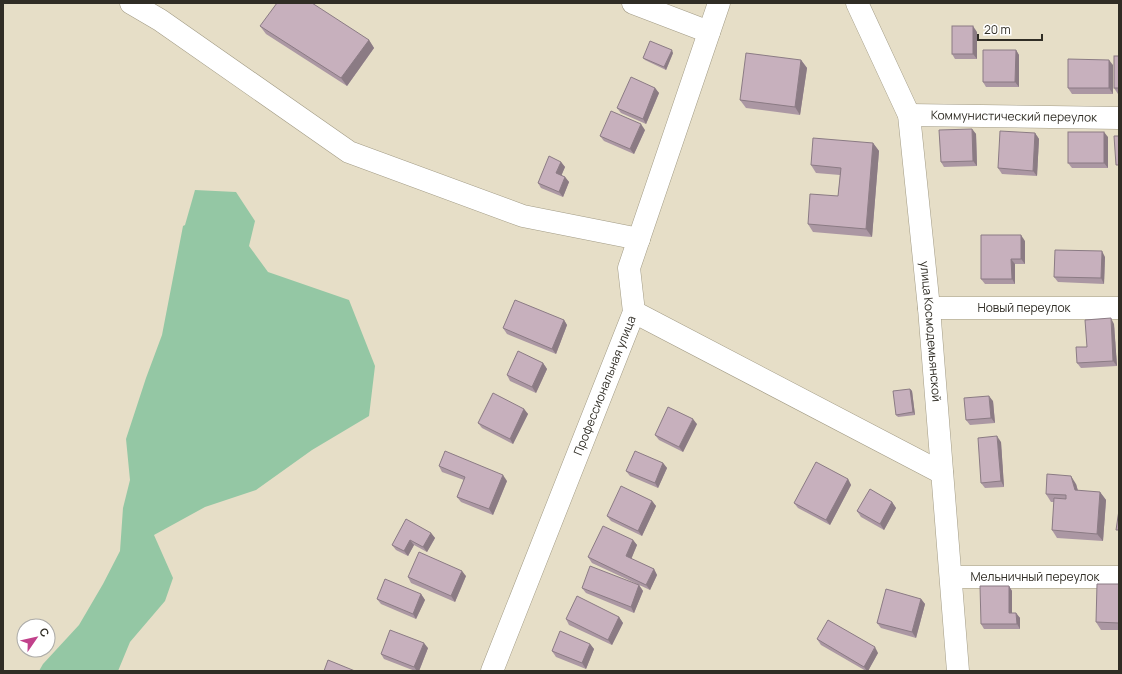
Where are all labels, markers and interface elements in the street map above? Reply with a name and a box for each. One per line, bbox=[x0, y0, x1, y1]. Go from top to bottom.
scale bar bbox=[978, 16, 1042, 42]
text: 20 m bbox=[984, 21, 1011, 38]
street label: Коммунистический переулок bbox=[931, 106, 1098, 126]
street label: улица Космодемьянской bbox=[916, 260, 945, 402]
street label: Новый переулок bbox=[978, 299, 1072, 316]
street label: Профессиональная улица bbox=[569, 313, 640, 458]
street label: Мельничный переулок bbox=[971, 568, 1101, 585]
north arrow bbox=[16, 618, 56, 658]
text: С bbox=[36, 625, 53, 640]

